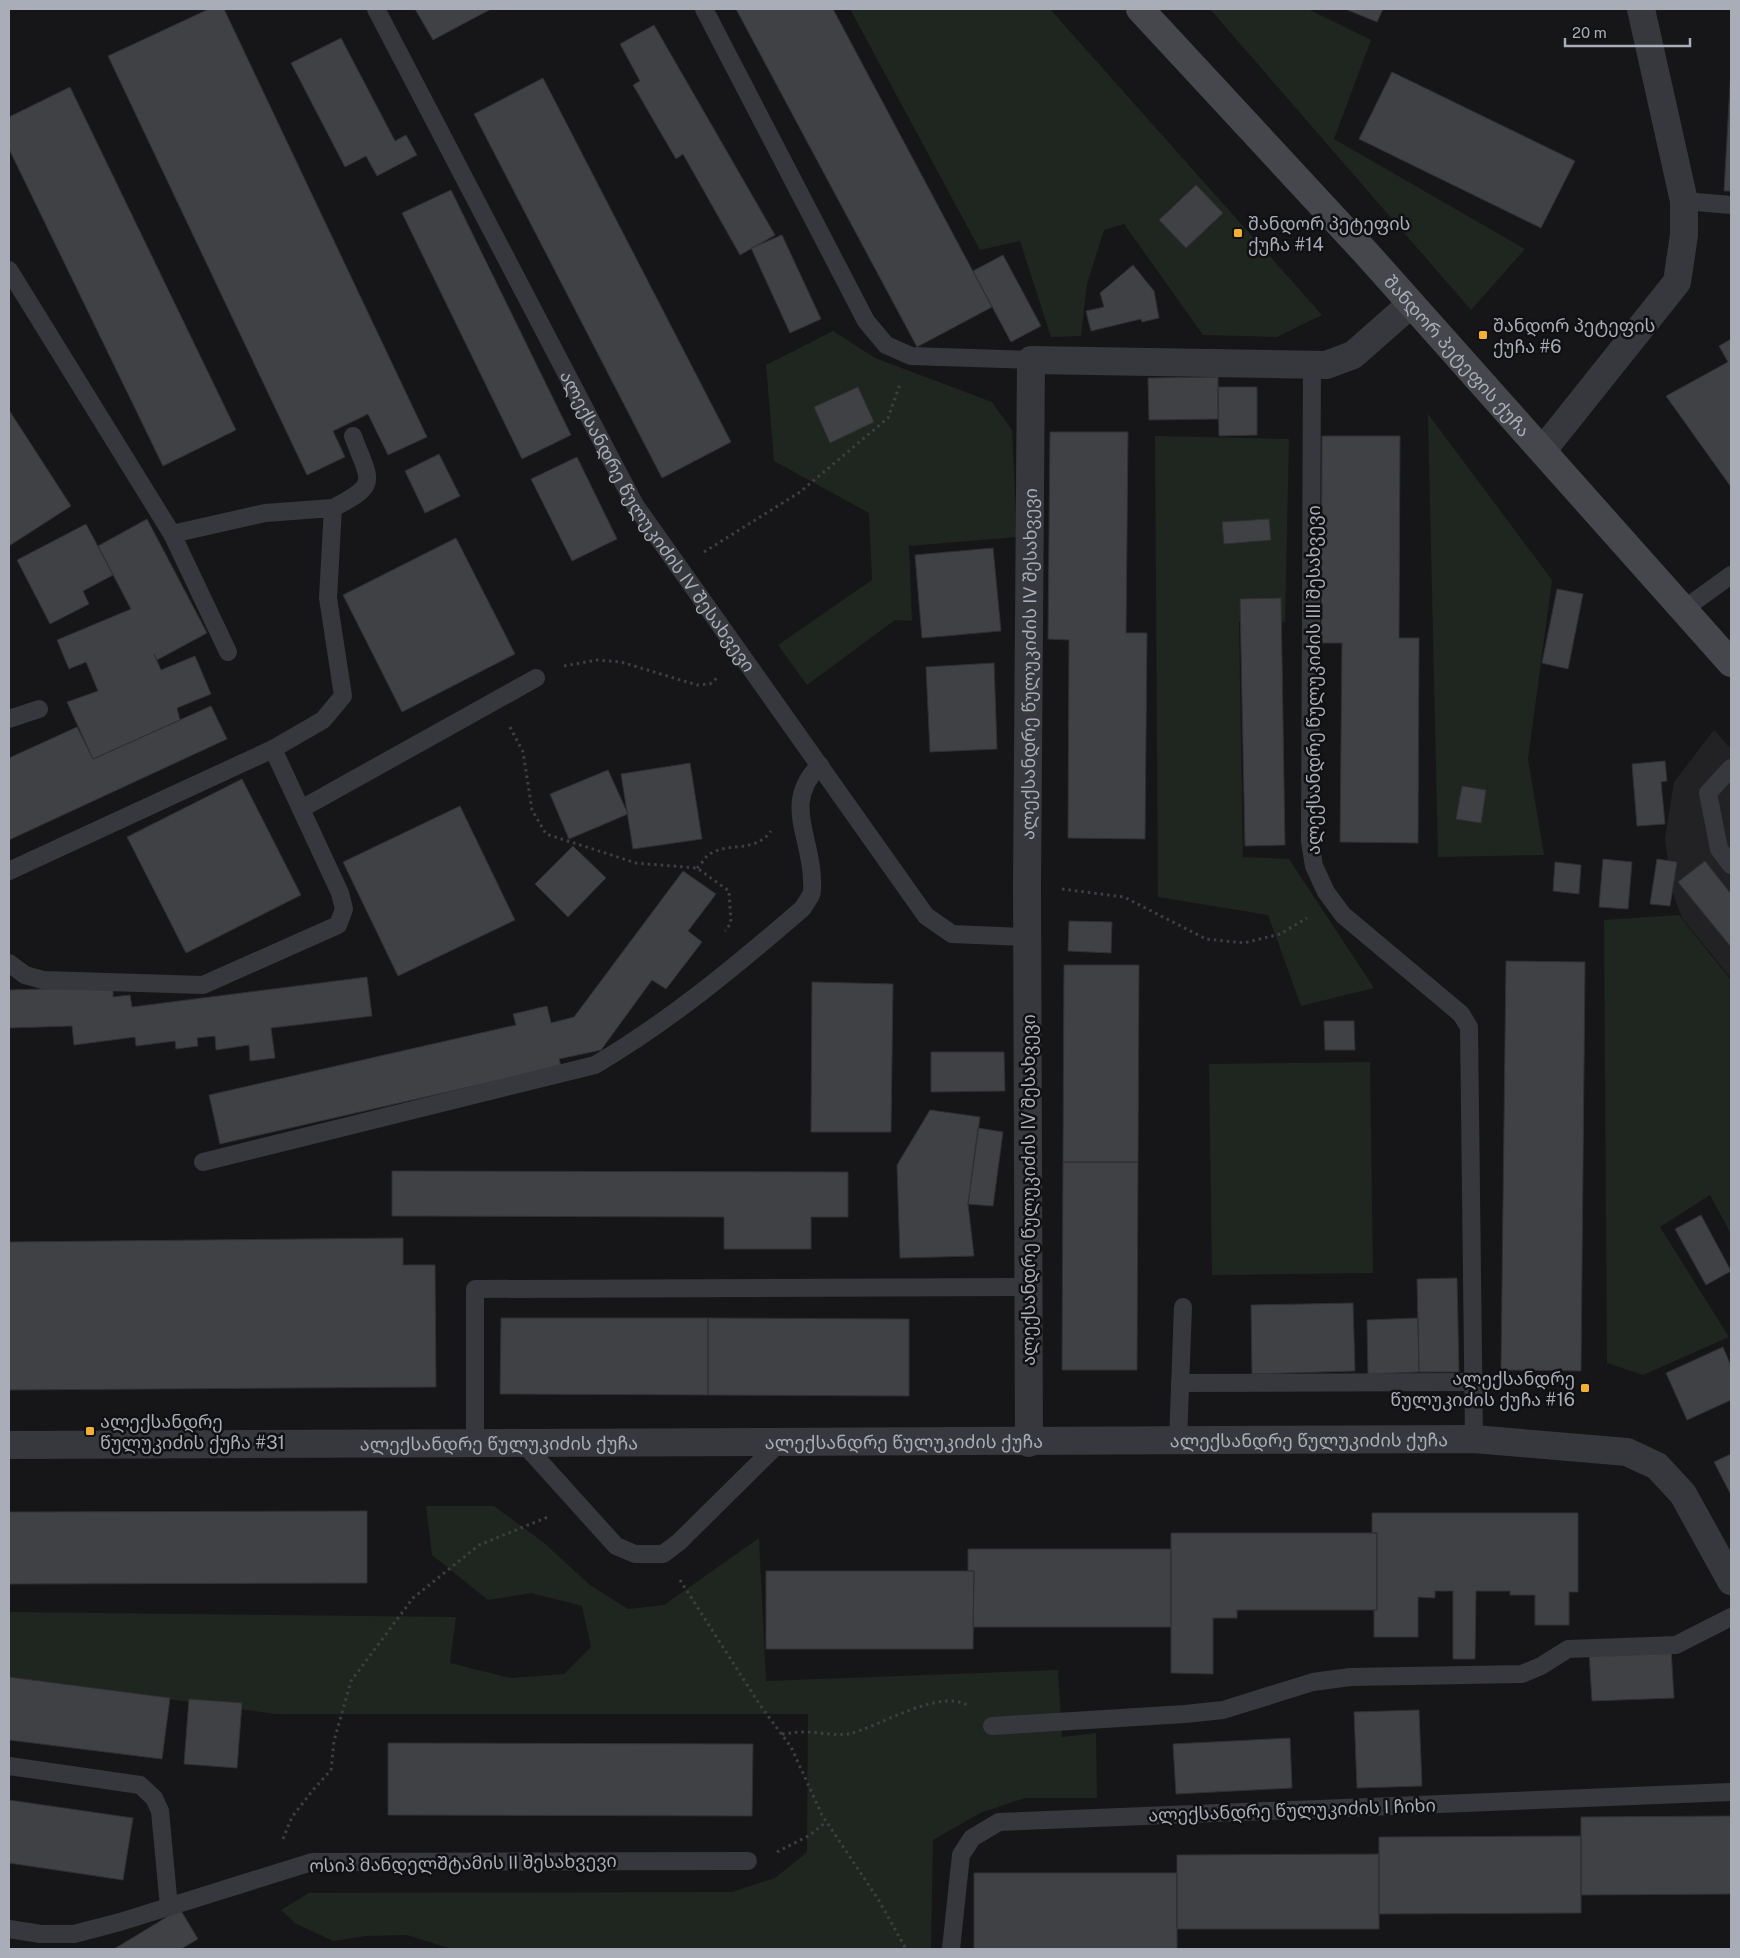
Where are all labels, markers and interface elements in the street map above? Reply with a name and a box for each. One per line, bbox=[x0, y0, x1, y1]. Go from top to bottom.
scale bar bbox=[1565, 15, 1690, 47]
text: 20 m bbox=[1572, 24, 1607, 41]
place label: შანდორ პეტეფის ქუჩა #14 bbox=[1248, 213, 1411, 256]
marker: შანდორ პეტეფის ქუჩა #14 bbox=[1232, 227, 1244, 239]
street label: შანდორ პეტეფის ქუჩა bbox=[1380, 271, 1535, 441]
place label: შანდორ პეტეფის ქუჩა #6 bbox=[1493, 315, 1656, 358]
marker: შანდორ პეტეფის ქუჩა #6 bbox=[1477, 329, 1489, 341]
street label: ალექსანდრე წულუკიძის IV შესახვევი bbox=[556, 367, 760, 675]
street label: ალექსანდრე წულუკიძის IV შესახვევი bbox=[1017, 488, 1041, 840]
street label: ალექსანდრე წულუკიძის III შესახვევი bbox=[1303, 505, 1325, 855]
street label: ალექსანდრე წულუკიძის IV შესახვევი bbox=[1018, 1014, 1040, 1366]
place label: ალექსანდრე წულუკიძის ქუჩა #16 bbox=[1390, 1368, 1575, 1411]
marker: ალექსანდრე წულუკიძის ქუჩა #16 bbox=[1579, 1382, 1591, 1394]
place label: ალექსანდრე წულუკიძის ქუჩა #31 bbox=[100, 1411, 285, 1454]
marker: ალექსანდრე წულუკიძის ქუჩა #31 bbox=[84, 1425, 96, 1437]
street label: ალექსანდრე წულუკიძის ქუჩა bbox=[1170, 1429, 1448, 1452]
street label: ალექსანდრე წულუკიძის ქუჩა bbox=[765, 1430, 1043, 1453]
street label: ალექსანდრე წულუკიძის ქუჩა bbox=[360, 1432, 638, 1455]
street label: ალექსანდრე წულუკიძის I ჩიხი bbox=[1148, 1794, 1436, 1827]
street label: ოსიპ მანდელშტამის II შესახვევი bbox=[309, 1850, 617, 1877]

